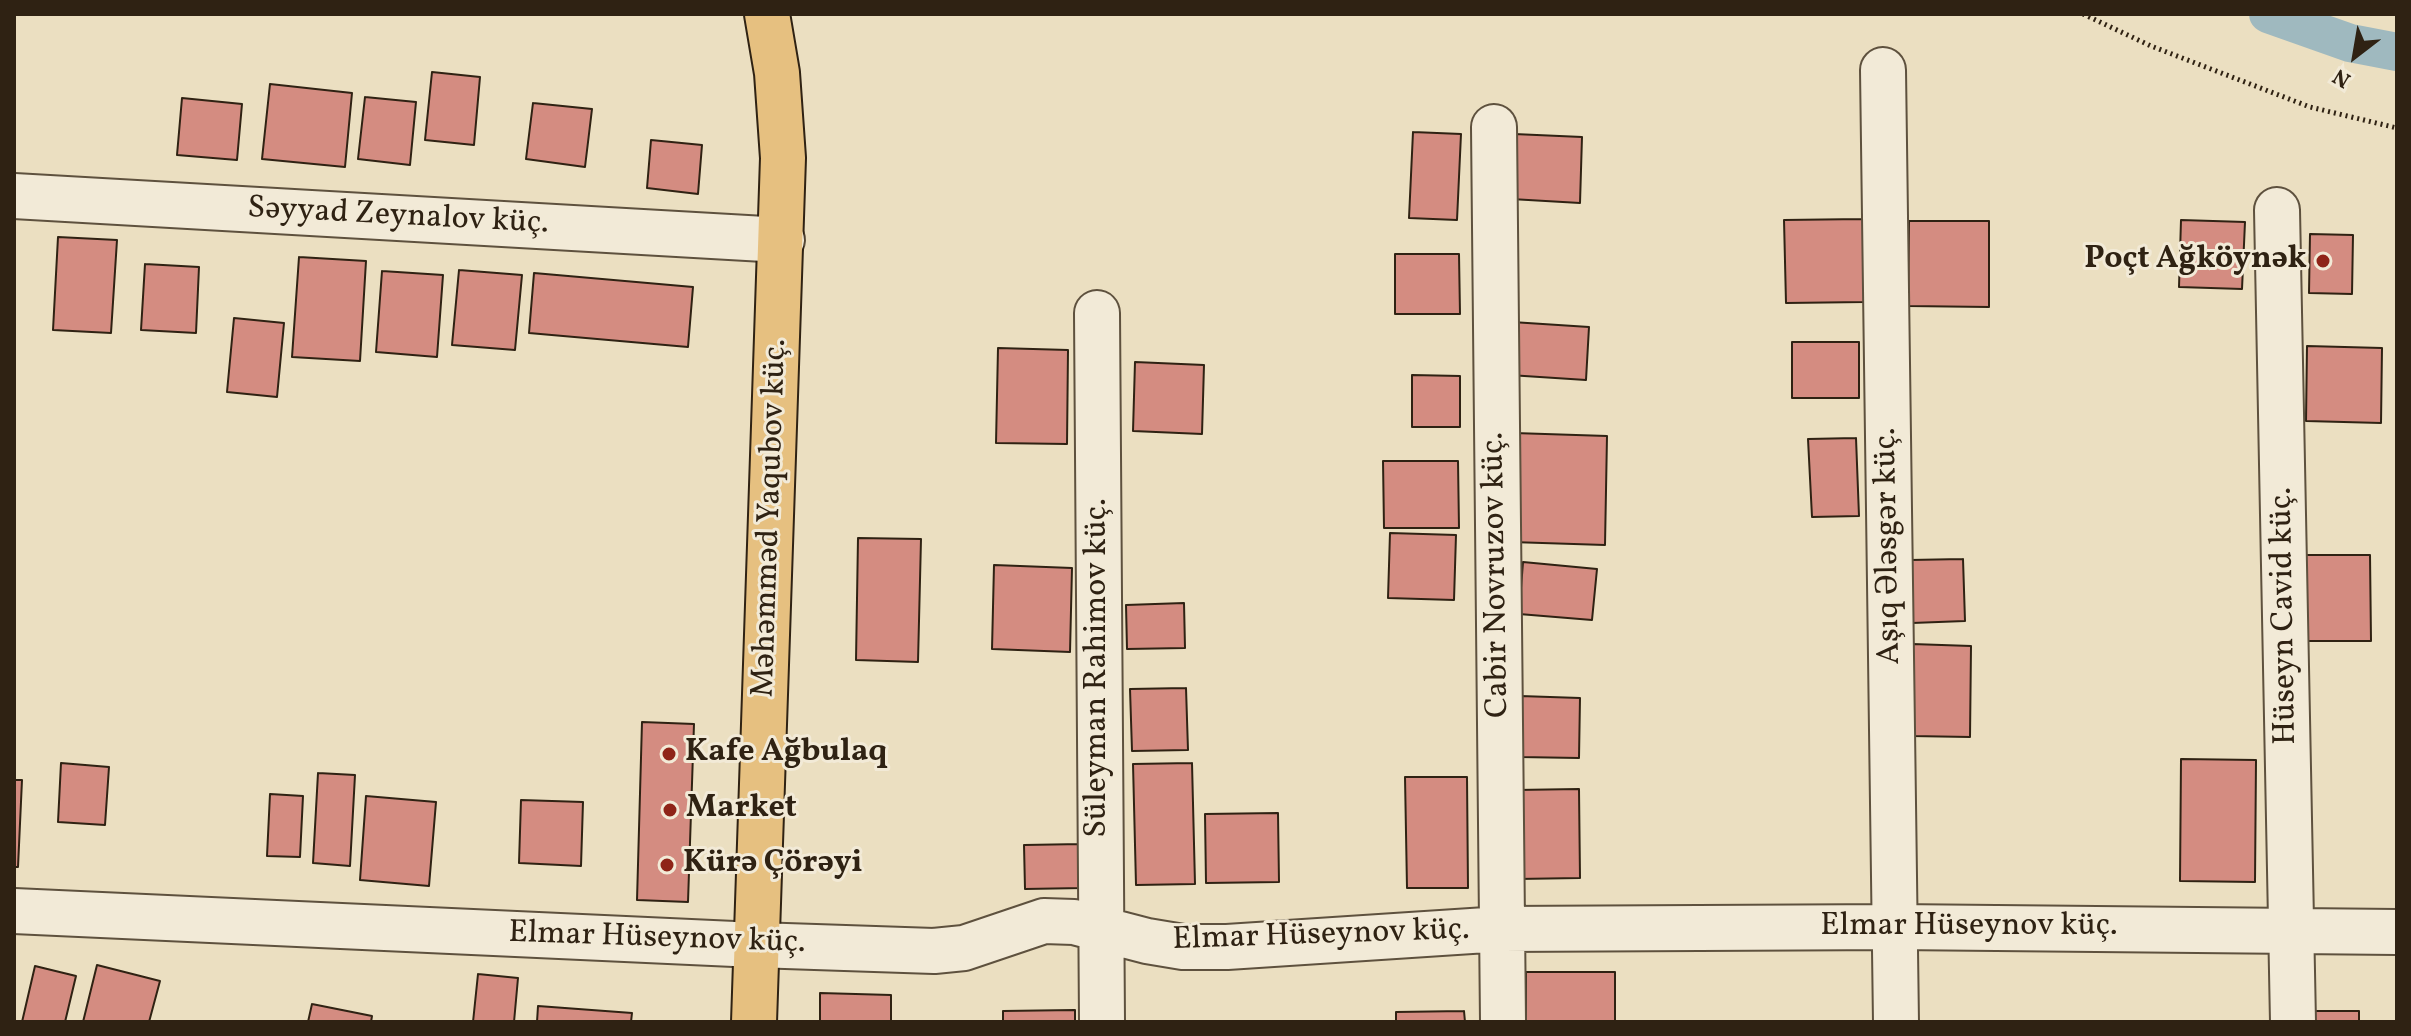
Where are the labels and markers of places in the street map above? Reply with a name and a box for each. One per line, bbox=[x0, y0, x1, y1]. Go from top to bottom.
place label: Poçt Ağköynək bbox=[2084, 242, 2307, 280]
marker: Poçt Ağköynək bbox=[2314, 252, 2332, 270]
place label: Kafe Ağbulaq bbox=[685, 735, 888, 773]
marker: Kafe Ağbulaq bbox=[660, 745, 678, 763]
place label: Market bbox=[686, 791, 797, 829]
marker: Market bbox=[661, 801, 679, 819]
place label: Kürə Çörəyi bbox=[683, 846, 863, 884]
marker: Kürə Çörəyi bbox=[658, 856, 676, 874]

